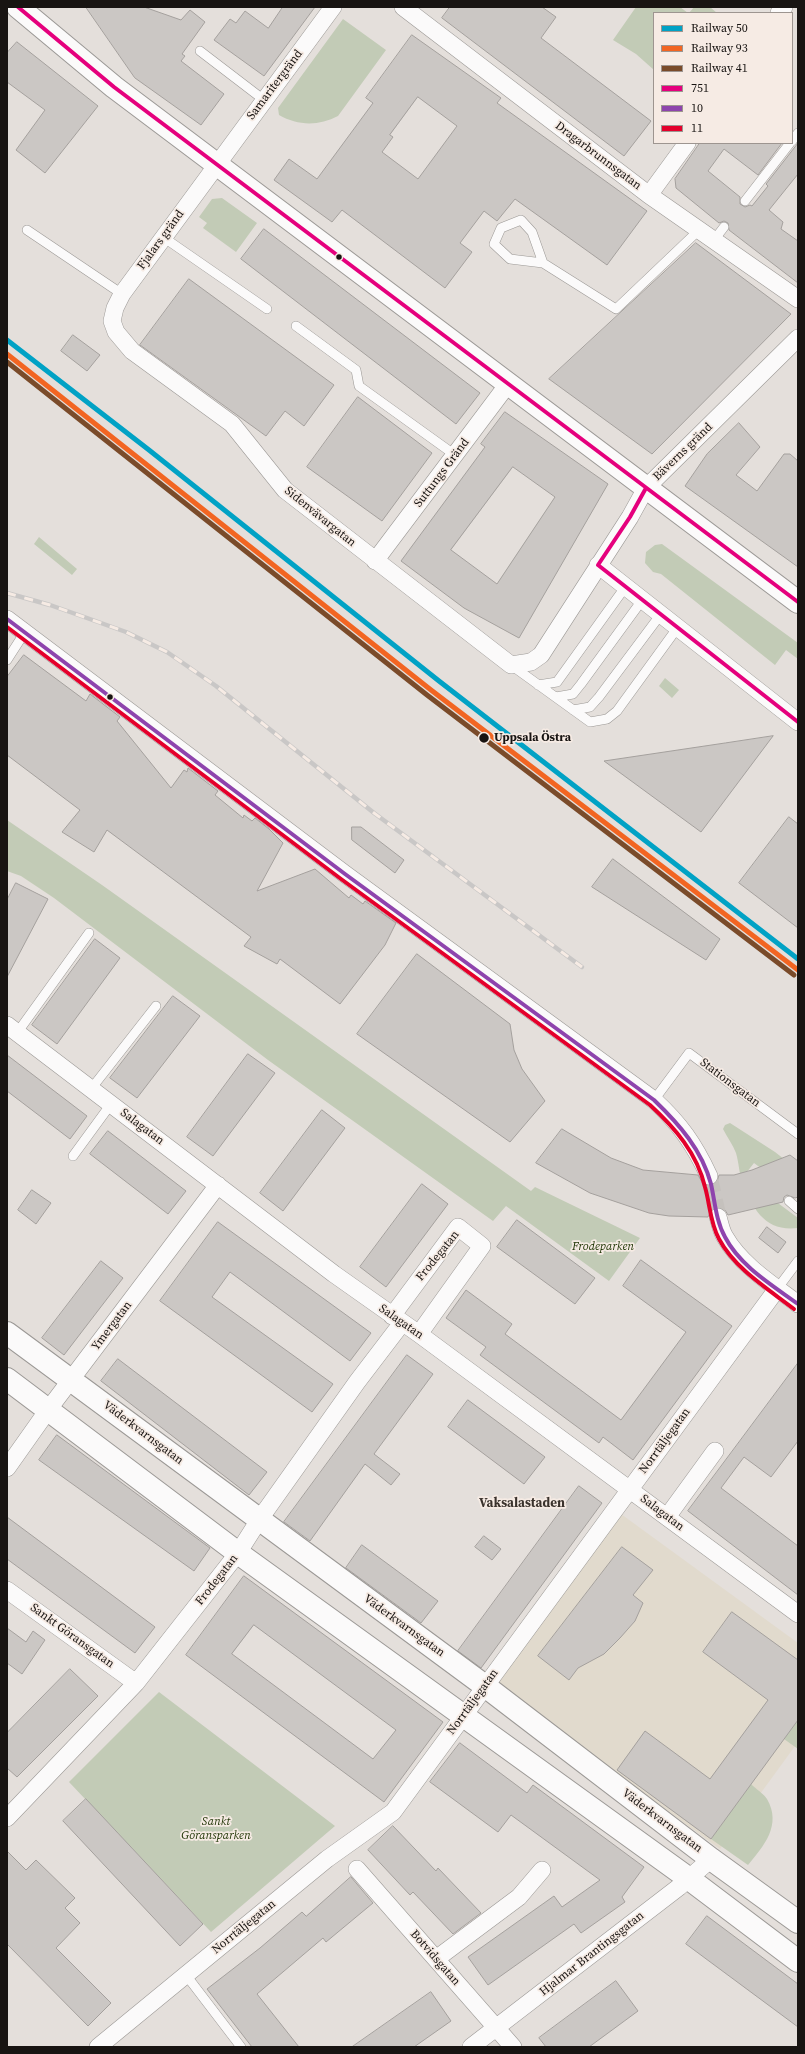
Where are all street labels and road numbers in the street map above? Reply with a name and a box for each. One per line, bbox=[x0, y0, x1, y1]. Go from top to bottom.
street label: Samaritergränd bbox=[244, 47, 306, 123]
street label: Dragarbrunnsgatan bbox=[552, 119, 644, 193]
street label: Fjalars gränd bbox=[135, 207, 187, 273]
street label: Bäverns gränd bbox=[650, 420, 716, 484]
street label: Suttungs Gränd bbox=[411, 436, 473, 510]
street label: Sidenvävargatan bbox=[281, 484, 359, 550]
street label: Stationsgatan bbox=[697, 1056, 763, 1110]
street label: Salagatan bbox=[117, 1106, 167, 1148]
street label: Frodegatan bbox=[413, 1228, 463, 1284]
street label: Ymergatan bbox=[89, 1299, 135, 1353]
street label: Salagatan bbox=[376, 1301, 426, 1343]
street label: Väderkvarnsgatan bbox=[100, 1398, 186, 1468]
street label: Norrtäljegatan bbox=[636, 1405, 694, 1477]
street label: Salagatan bbox=[637, 1492, 687, 1534]
street label: Frodegatan bbox=[193, 1552, 241, 1608]
street label: Väderkvarnsgatan bbox=[361, 1592, 447, 1660]
street label: Sankt Göransgatan bbox=[27, 1601, 117, 1671]
street label: Norrtäljegatan bbox=[444, 1666, 502, 1738]
street label: Väderkvarnsgatan bbox=[619, 1786, 705, 1856]
street label: Norrtäljegatan bbox=[209, 1897, 279, 1957]
street label: Hjalmar Brantingsgatan bbox=[537, 1909, 647, 1999]
street label: Botvidsgatan bbox=[407, 1927, 463, 1989]

